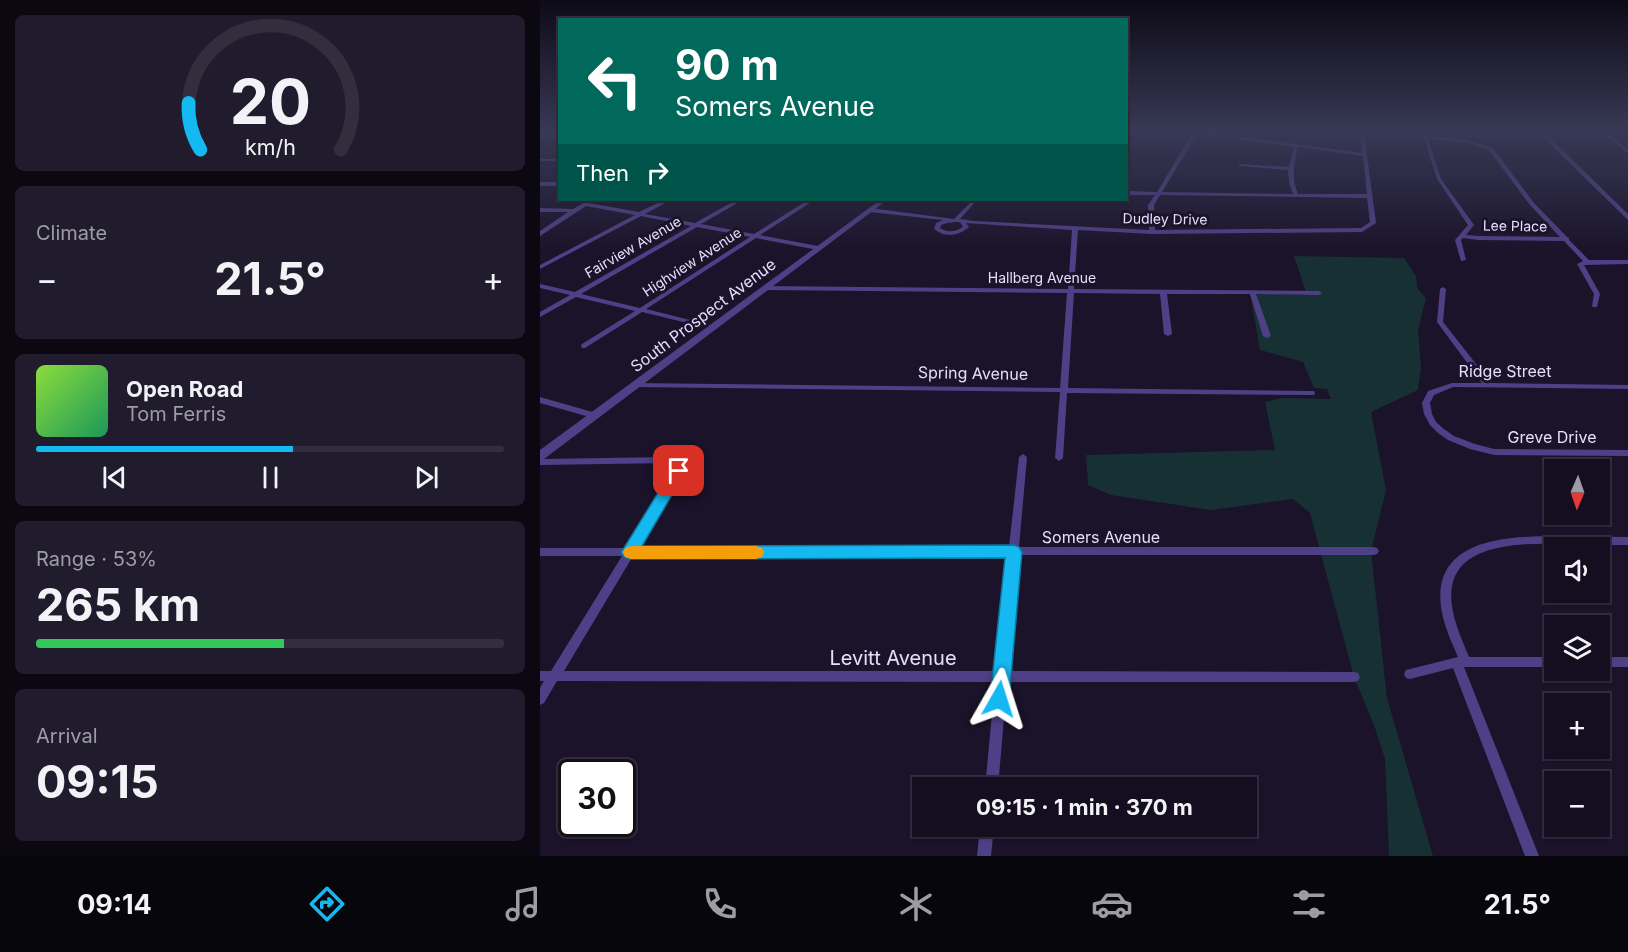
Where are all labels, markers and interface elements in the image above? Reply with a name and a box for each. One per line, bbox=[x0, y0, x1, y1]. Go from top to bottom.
text: 90 m bbox=[675, 39, 779, 90]
icon: left bbox=[576, 42, 654, 120]
text: 20 bbox=[229, 64, 311, 139]
text: Somers Avenue bbox=[675, 90, 875, 123]
text: km/h bbox=[245, 134, 295, 160]
icon: right bbox=[641, 156, 674, 189]
text: Then bbox=[576, 160, 629, 186]
street label: Dudley Drive bbox=[1122, 209, 1208, 228]
street label: Fairview Avenue bbox=[582, 212, 684, 281]
street label: Lee Place bbox=[1483, 216, 1547, 235]
text: Climate bbox=[36, 221, 107, 245]
street label: Highview Avenue bbox=[639, 223, 744, 300]
text: 21.5° bbox=[214, 251, 326, 306]
street label: South Prospect Avenue bbox=[626, 254, 780, 376]
text: − bbox=[36, 259, 58, 299]
text: + bbox=[482, 259, 504, 299]
street label: Hallberg Avenue bbox=[988, 269, 1096, 286]
street label: Ridge Street bbox=[1459, 361, 1551, 381]
street label: Spring Avenue bbox=[918, 362, 1028, 384]
text: Open Road bbox=[126, 376, 243, 402]
text: Tom Ferris bbox=[126, 402, 226, 426]
street label: Greve Drive bbox=[1508, 427, 1596, 447]
pin bbox=[653, 445, 704, 496]
icon: arrive bbox=[662, 454, 695, 487]
north arrow bbox=[1544, 459, 1610, 525]
map controls bbox=[1544, 459, 1610, 837]
icon: previous bbox=[98, 461, 131, 494]
icon: pause bbox=[254, 461, 287, 494]
icon: next bbox=[410, 461, 443, 494]
street label: Somers Avenue bbox=[1042, 527, 1160, 547]
button: sound bbox=[1544, 537, 1610, 603]
text: Range · 53% bbox=[36, 547, 157, 571]
text: 265 km bbox=[36, 577, 200, 632]
button: layers bbox=[1544, 615, 1610, 681]
street label: Levitt Avenue bbox=[829, 646, 957, 670]
position arrow bbox=[967, 667, 1031, 731]
button: + bbox=[1544, 693, 1610, 759]
text: Arrival bbox=[36, 724, 98, 748]
text: 09:15 bbox=[36, 754, 159, 809]
speed limit sign: 30 bbox=[558, 759, 636, 837]
button: − bbox=[1544, 771, 1610, 837]
text: 09:15 · 1 min · 370 m bbox=[976, 794, 1193, 820]
icon: directions bbox=[306, 883, 348, 925]
icon: music bbox=[502, 883, 544, 925]
icon: phone bbox=[699, 883, 741, 925]
icon: climate bbox=[895, 883, 937, 925]
icon: car bbox=[1091, 883, 1133, 925]
icon: filters bbox=[1288, 883, 1330, 925]
text: 09:14 bbox=[77, 888, 152, 921]
text: 21.5° bbox=[1484, 888, 1551, 921]

